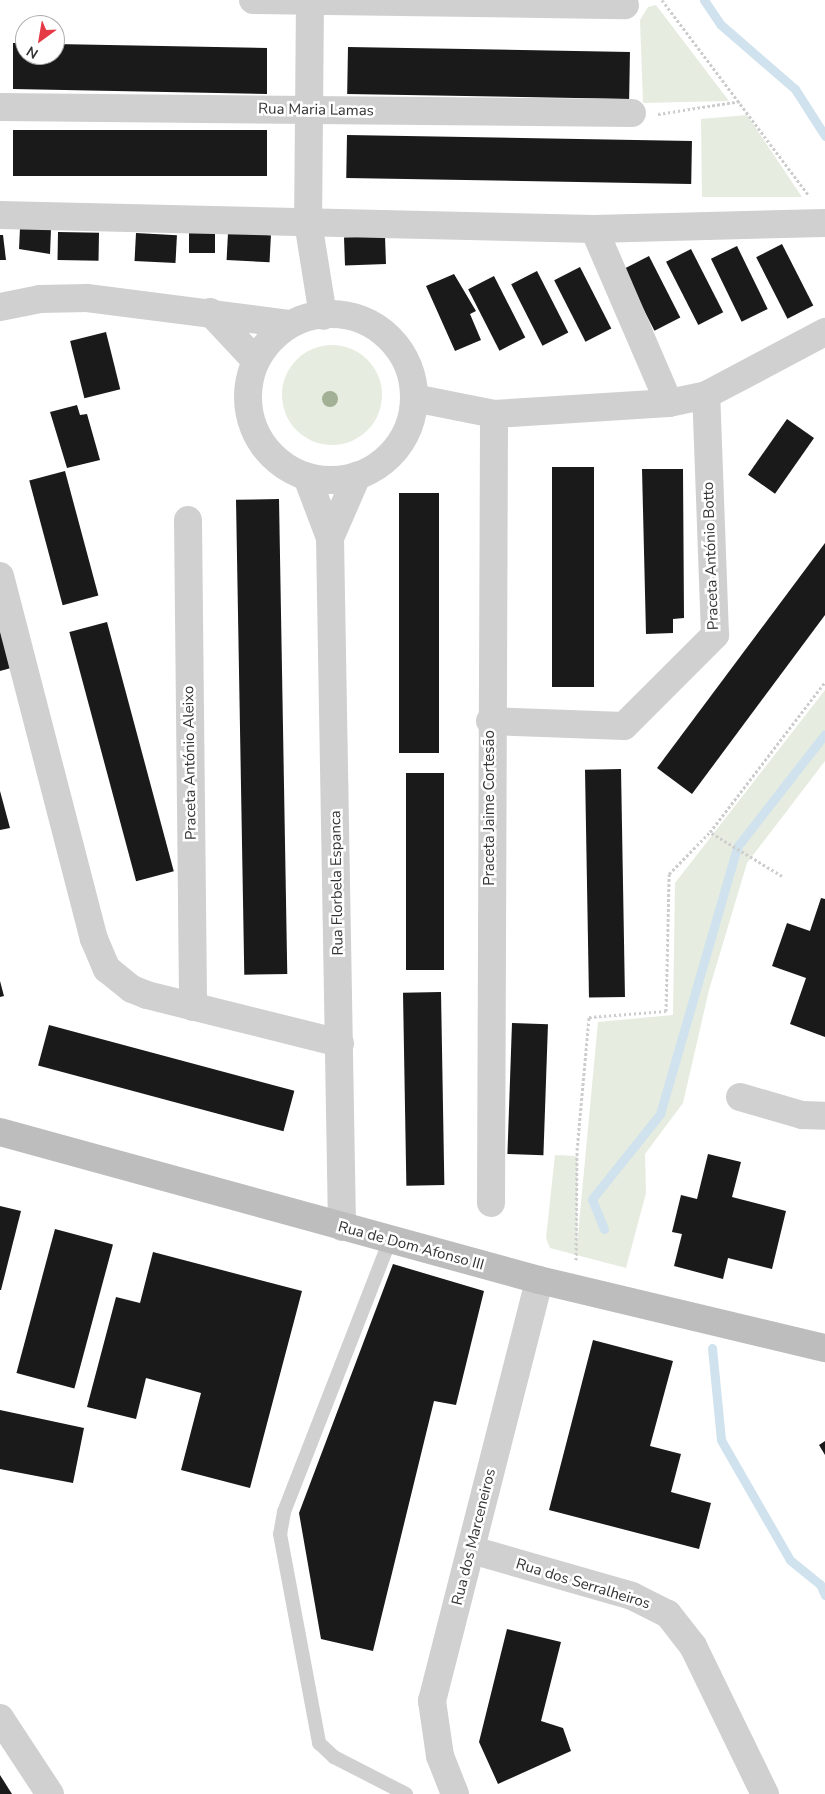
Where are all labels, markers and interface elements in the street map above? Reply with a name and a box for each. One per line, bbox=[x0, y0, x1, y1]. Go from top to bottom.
north arrow bbox=[15, 15, 65, 65]
text: N bbox=[23, 41, 42, 63]
street label: Rua Maria Lamas bbox=[258, 100, 374, 120]
street label: Praceta António Botto bbox=[699, 481, 723, 631]
street label: Praceta António Aleixo bbox=[180, 686, 200, 840]
street label: Praceta Jaime Cortesão bbox=[481, 730, 499, 886]
street label: Rua Florbela Espanca bbox=[327, 810, 347, 956]
street label: Rua de Dom Afonso III bbox=[336, 1218, 486, 1274]
street label: Rua dos Marceneiros bbox=[448, 1467, 500, 1607]
street label: Rua dos Serralheiros bbox=[514, 1555, 652, 1613]

